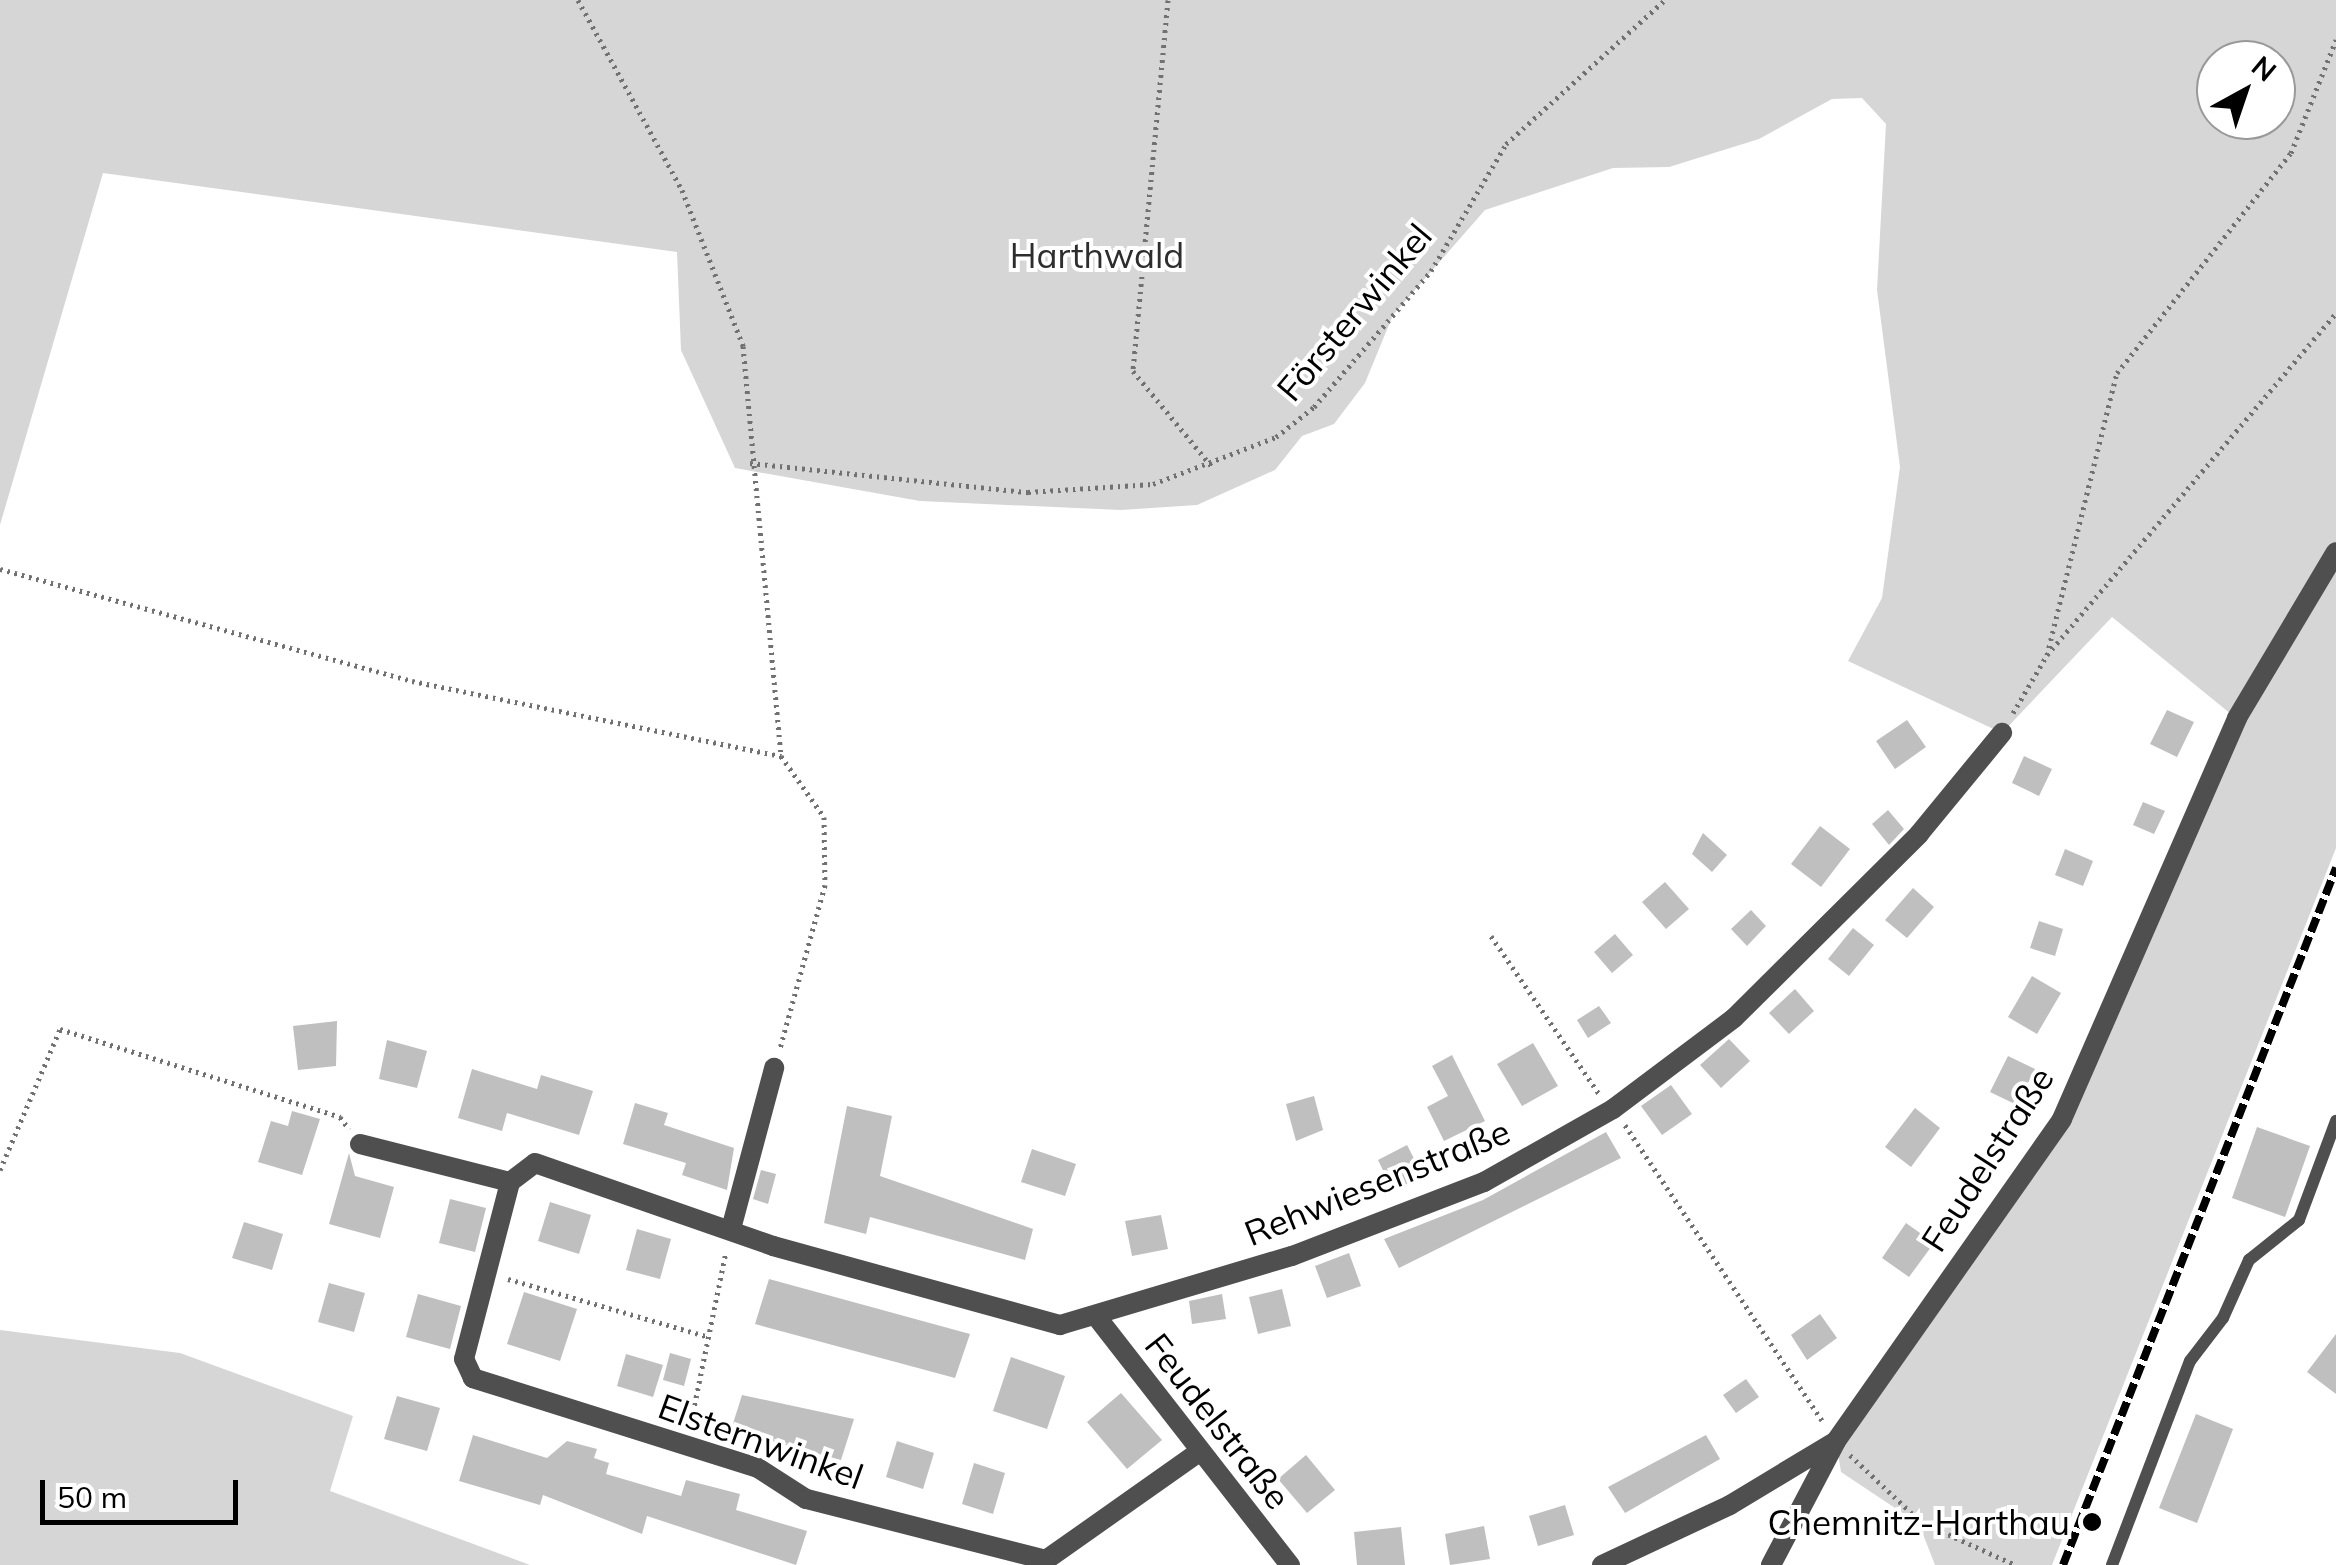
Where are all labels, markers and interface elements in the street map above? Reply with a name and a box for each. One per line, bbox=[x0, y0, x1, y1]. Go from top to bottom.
north arrow bbox=[2196, 40, 2296, 140]
text: N bbox=[2245, 48, 2284, 88]
street label: Försterwinkel bbox=[1268, 215, 1440, 409]
park label: Harthwald bbox=[1010, 234, 1184, 276]
street label: Feudelstraße bbox=[1912, 1059, 2062, 1259]
street label: Rehwiesenstraße bbox=[1238, 1110, 1516, 1254]
street label: Feudelstraße bbox=[1137, 1325, 1299, 1517]
street label: Elsternwinkel bbox=[653, 1385, 869, 1497]
scale bar bbox=[45, 1460, 242, 1522]
text: 50 m bbox=[57, 1478, 127, 1516]
place label: Chemnitz-Harthau bbox=[1768, 1501, 2070, 1543]
marker: Chemnitz-Harthau bbox=[2079, 1509, 2105, 1535]

